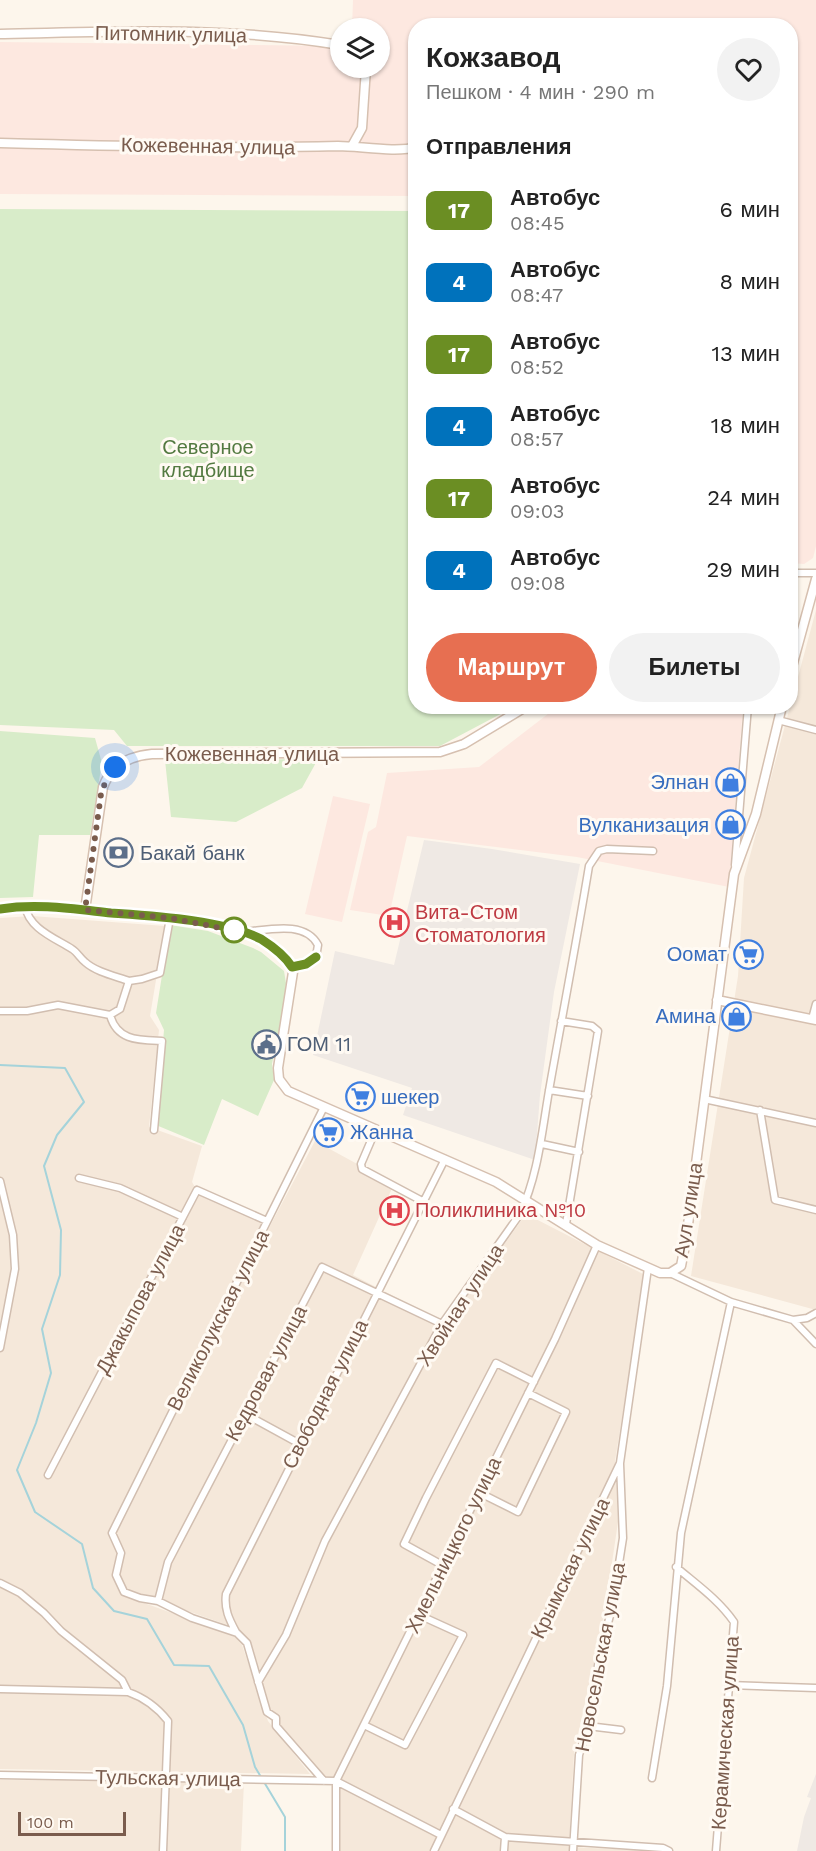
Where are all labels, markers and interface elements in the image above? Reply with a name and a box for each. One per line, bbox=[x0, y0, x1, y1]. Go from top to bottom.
map controls bbox=[330, 18, 390, 78]
button: layers bbox=[330, 18, 390, 78]
street label: Питомник улица bbox=[95, 21, 248, 47]
button: heart bbox=[717, 38, 780, 101]
text: Кожзавод bbox=[426, 41, 561, 74]
text: Пешком · 4 мин · 290 m bbox=[426, 80, 655, 104]
street label: Кожевенная улица bbox=[121, 132, 296, 160]
text: Отправления bbox=[426, 134, 572, 159]
text: Автобус bbox=[510, 185, 600, 210]
text: 6 мин bbox=[720, 197, 780, 222]
text: 17 bbox=[448, 198, 470, 223]
text: 08:45 bbox=[510, 211, 565, 235]
text: Автобус bbox=[510, 257, 600, 282]
text: 8 мин bbox=[719, 269, 780, 294]
text: 4 bbox=[452, 270, 466, 295]
text: 08:47 bbox=[510, 283, 563, 307]
text: Автобус bbox=[510, 329, 600, 354]
text: 13 мин bbox=[712, 341, 780, 366]
text: 17 bbox=[448, 342, 470, 367]
text: 08:52 bbox=[510, 355, 564, 379]
text: Автобус bbox=[510, 401, 600, 426]
text: 18 мин bbox=[711, 413, 780, 438]
text: 4 bbox=[452, 414, 466, 439]
text: 08:57 bbox=[510, 427, 564, 451]
park label: Северное кладбище bbox=[161, 435, 255, 482]
text: Автобус bbox=[510, 473, 600, 498]
text: 24 мин bbox=[707, 485, 780, 510]
text: 17 bbox=[448, 486, 470, 511]
text: 09:03 bbox=[510, 499, 564, 523]
text: Автобус bbox=[510, 545, 600, 570]
text: 29 мин bbox=[707, 557, 780, 582]
text: 4 bbox=[452, 558, 466, 583]
text: 09:08 bbox=[510, 571, 565, 595]
button: Маршрут bbox=[426, 633, 597, 702]
button: Билеты bbox=[609, 633, 780, 702]
street label: Кожевенная улица bbox=[165, 742, 340, 766]
your location bbox=[100, 752, 130, 782]
shop icon: Элнан bbox=[714, 766, 746, 798]
place label: Элнан bbox=[650, 770, 709, 794]
shop icon: Вулканизация bbox=[714, 809, 746, 841]
place label: Вулканизация bbox=[578, 813, 709, 837]
bank icon: Бакай банк bbox=[103, 837, 135, 869]
place label: Бакай банк bbox=[140, 841, 245, 865]
place label: Вита-Стом Стоматология bbox=[415, 900, 546, 947]
hospital icon: Вита-Стом Стоматология bbox=[378, 907, 410, 939]
unlabelled marker bbox=[221, 917, 247, 943]
supermarket icon: Оомат bbox=[732, 938, 764, 970]
place label: Оомат bbox=[667, 942, 727, 966]
shop icon: Амина bbox=[721, 1000, 753, 1032]
place label: Амина bbox=[656, 1004, 717, 1028]
public building icon: ГОМ 11 bbox=[250, 1028, 282, 1060]
place label: ГОМ 11 bbox=[287, 1032, 351, 1056]
supermarket icon: шекер bbox=[344, 1081, 376, 1113]
place label: шекер bbox=[381, 1085, 439, 1109]
supermarket icon: Жанна bbox=[313, 1116, 345, 1148]
place label: Жанна bbox=[350, 1120, 414, 1144]
street label: Аул улица bbox=[669, 1160, 708, 1259]
hospital icon: Поликлиника №10 bbox=[378, 1194, 410, 1226]
place label: Поликлиника №10 bbox=[415, 1198, 586, 1222]
street label: Джакыпова улица bbox=[90, 1219, 190, 1378]
street label: Великолукская улица bbox=[162, 1225, 274, 1414]
street label: Хвойная улица bbox=[412, 1239, 509, 1371]
street label: Кедровая улица bbox=[220, 1300, 312, 1445]
street label: Свободная улица bbox=[277, 1314, 373, 1473]
street label: Хмельницкого улица bbox=[400, 1452, 507, 1637]
street label: Крымская улица bbox=[525, 1493, 615, 1642]
street label: Новосельская улица bbox=[570, 1559, 630, 1754]
street label: Керамическая улица bbox=[706, 1634, 744, 1831]
street label: Тульская улица bbox=[95, 1765, 242, 1791]
scale bar bbox=[18, 1809, 126, 1836]
text: 100 m bbox=[27, 1813, 74, 1832]

